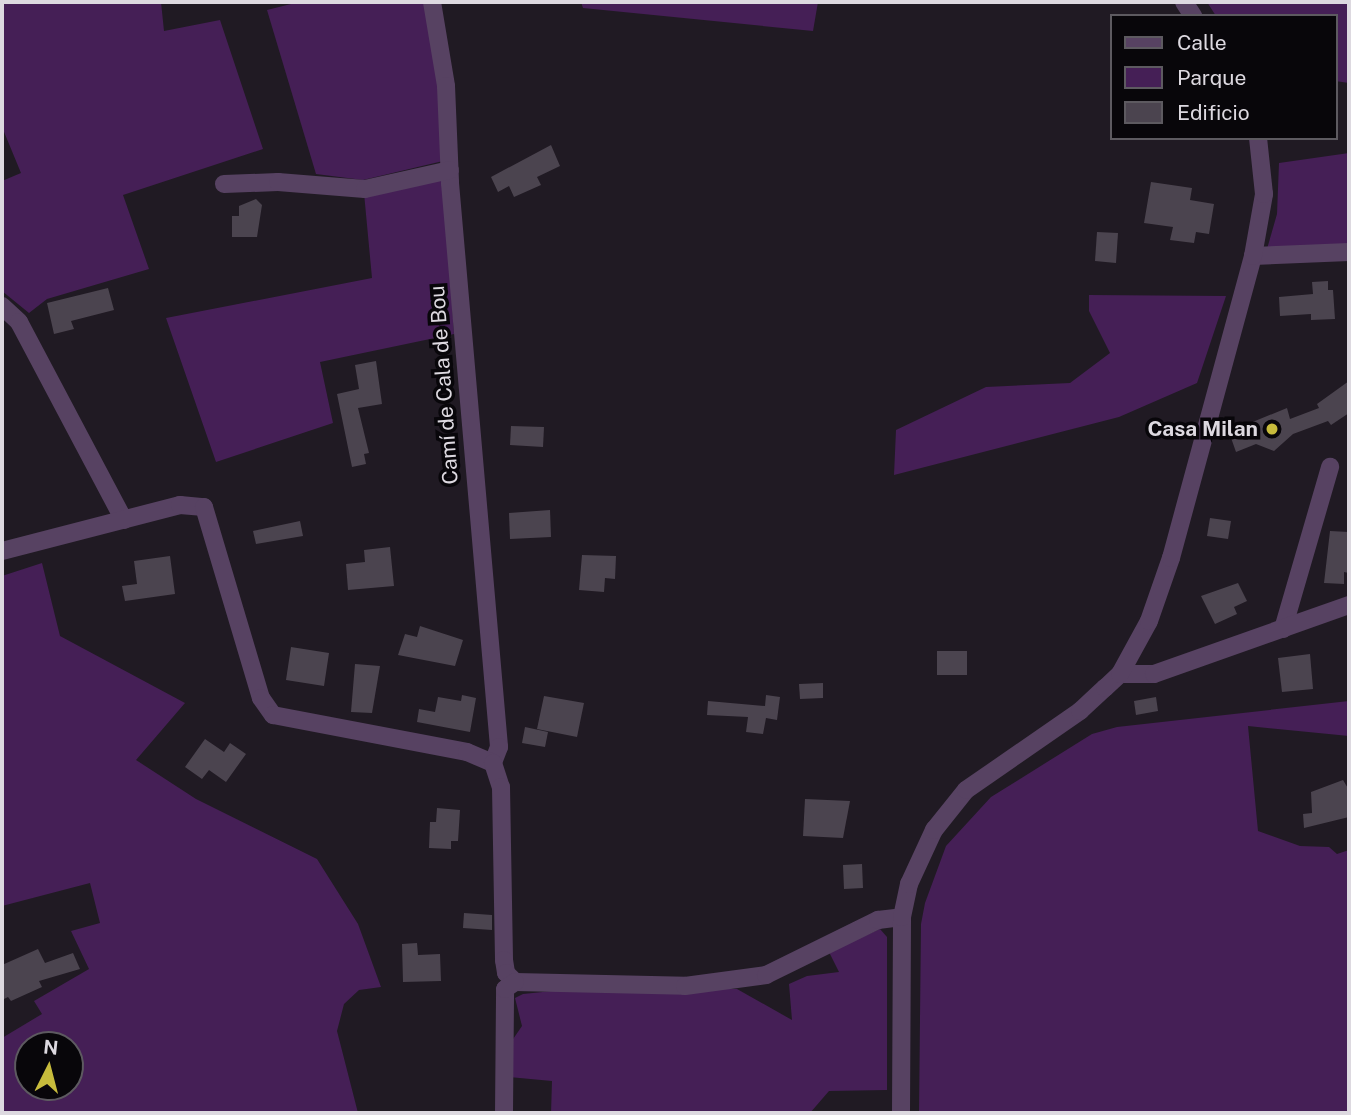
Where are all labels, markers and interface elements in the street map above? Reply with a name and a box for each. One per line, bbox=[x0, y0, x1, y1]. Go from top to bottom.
legend bbox=[1110, 14, 1337, 140]
text: Calle bbox=[1177, 30, 1227, 55]
text: Parque bbox=[1177, 65, 1246, 90]
text: Edificio bbox=[1177, 100, 1250, 125]
street label: Camí de Cala de Bou bbox=[424, 284, 464, 486]
place label: Casa Milan bbox=[1148, 416, 1258, 442]
marker: Casa Milan bbox=[1264, 421, 1280, 437]
north arrow bbox=[14, 1031, 84, 1101]
text: N bbox=[42, 1035, 60, 1059]

